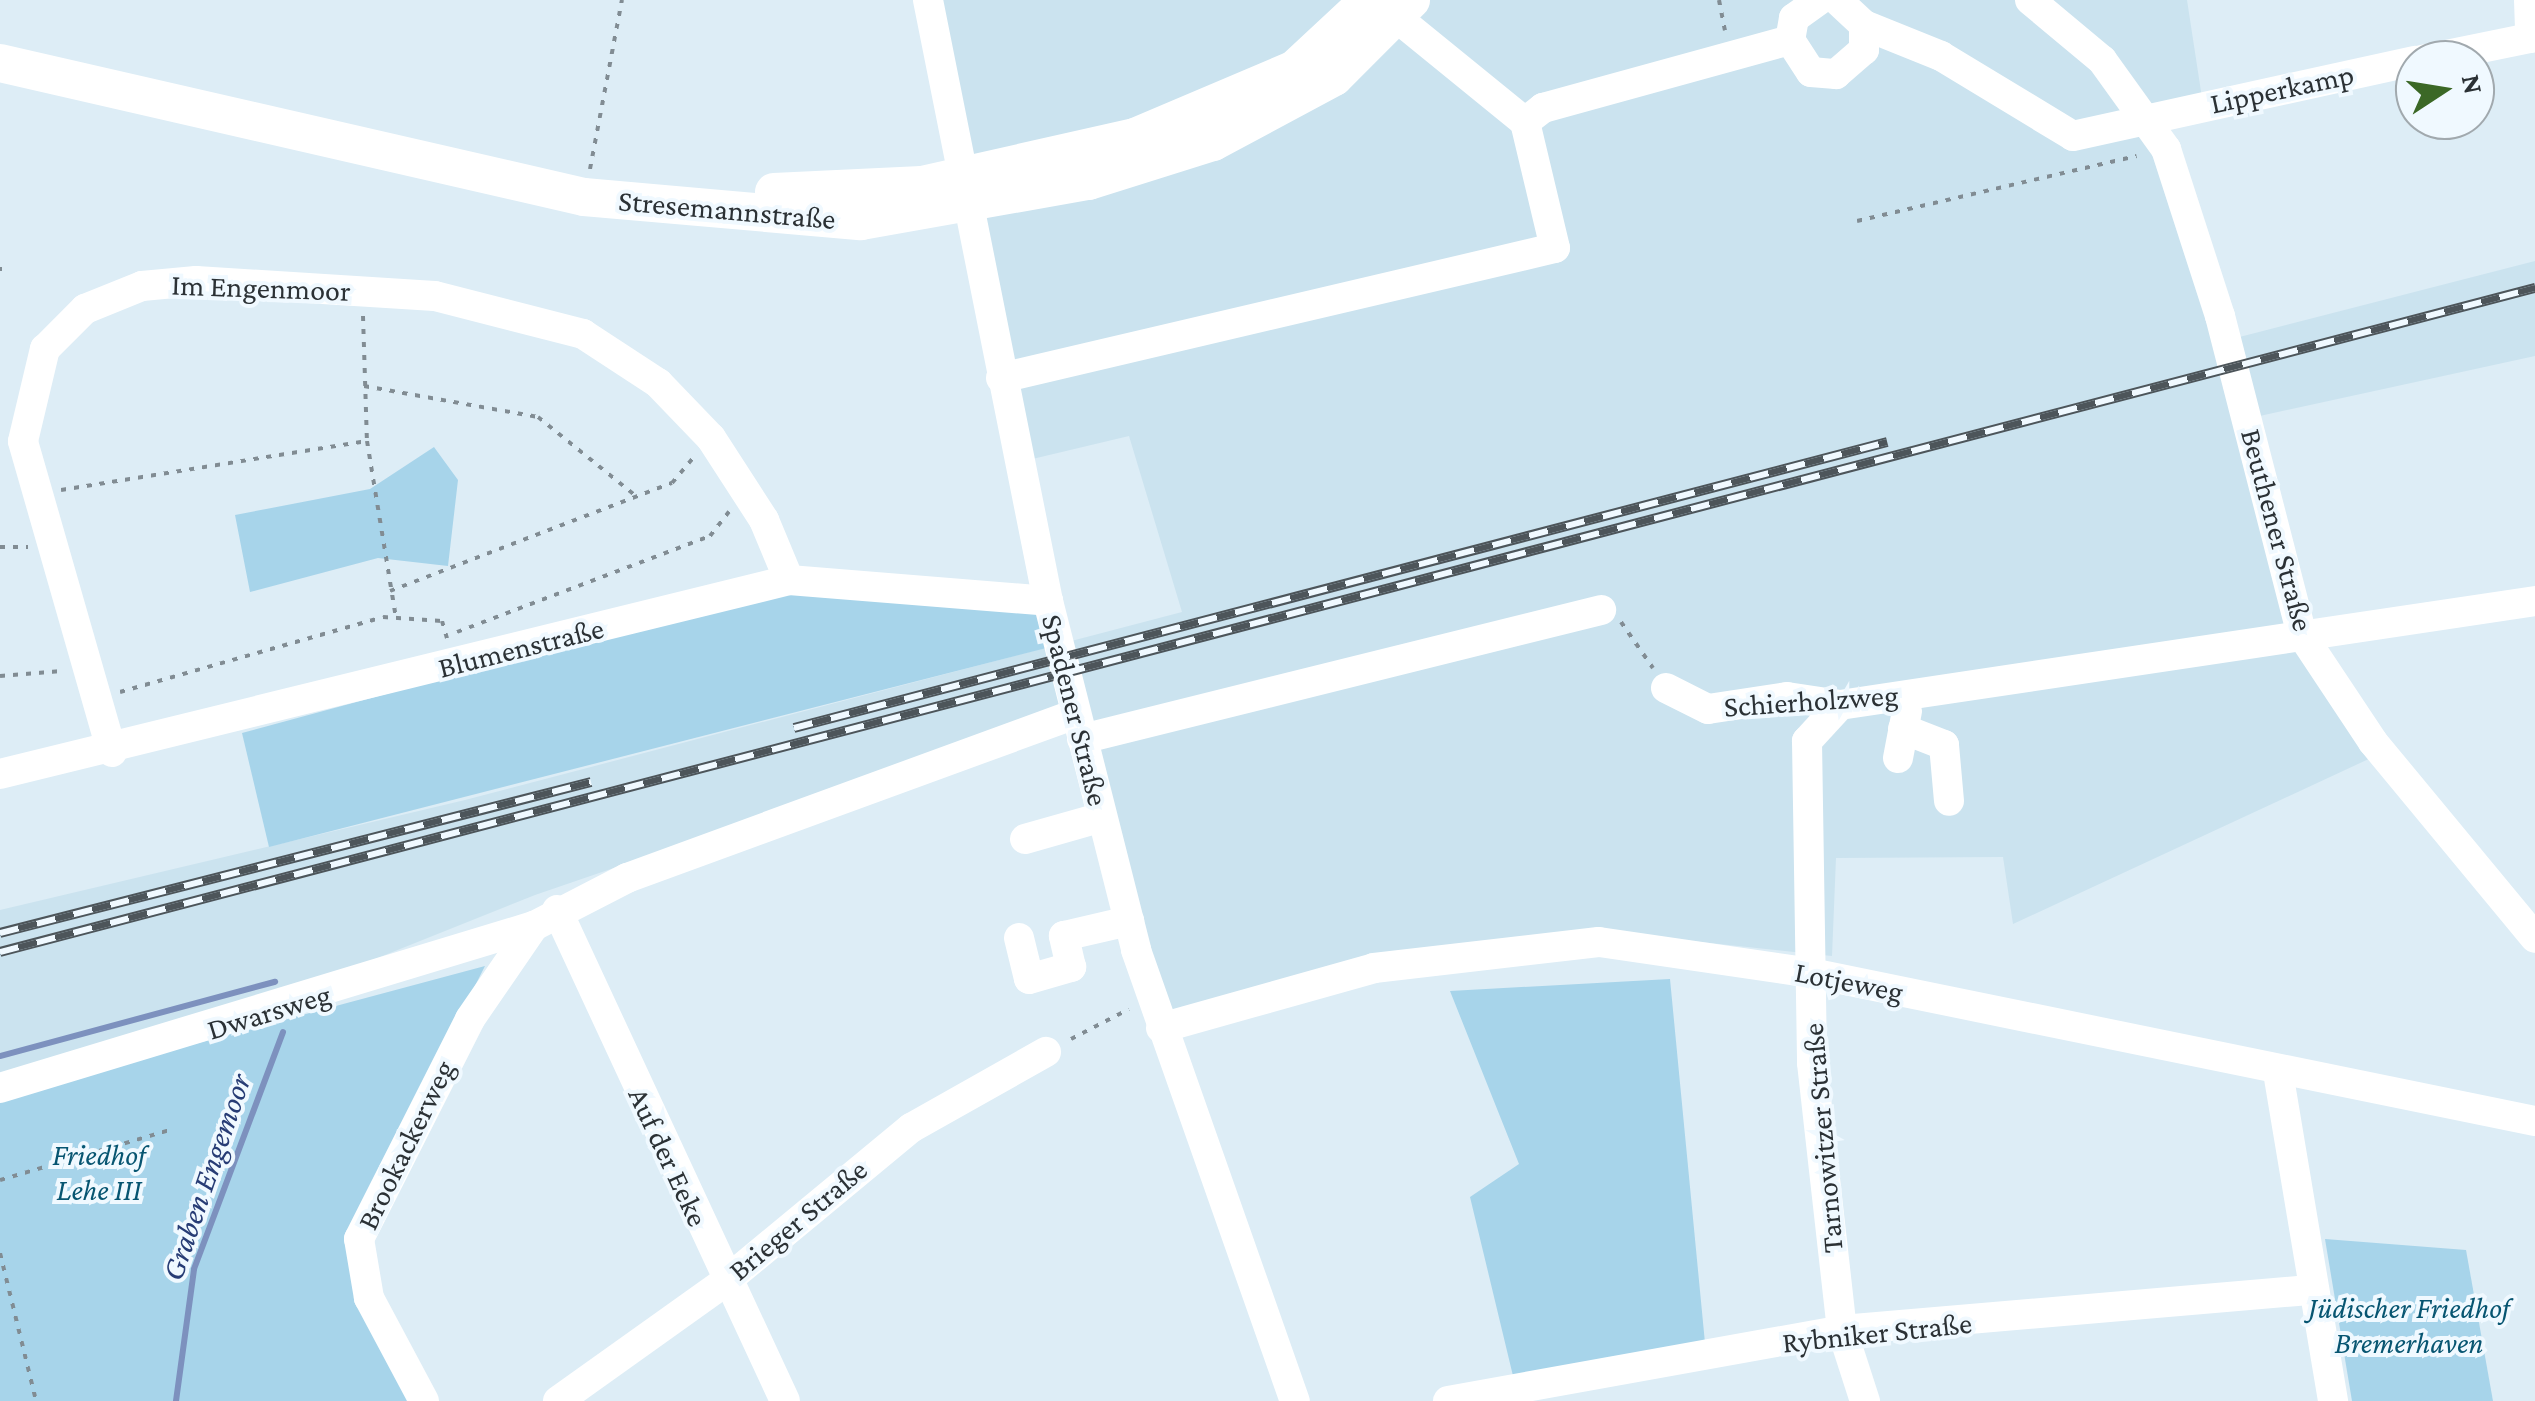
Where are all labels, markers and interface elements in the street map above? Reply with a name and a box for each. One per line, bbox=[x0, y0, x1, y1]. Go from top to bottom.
north arrow bbox=[2395, 40, 2495, 140]
street label: Lipperkamp bbox=[2207, 56, 2357, 122]
text: N bbox=[2456, 72, 2490, 97]
street label: Stresemannstraße bbox=[617, 183, 837, 237]
street label: Im Engenmoor bbox=[171, 267, 351, 309]
street label: Beuthener Straße bbox=[2233, 425, 2321, 635]
street label: Blumenstraße bbox=[435, 610, 607, 686]
street label: Spadener Straße bbox=[1034, 611, 1116, 809]
street label: Schierholzweg bbox=[1723, 677, 1899, 725]
street label: Lotjeweg bbox=[1792, 954, 1906, 1010]
street label: Dwarsweg bbox=[203, 976, 335, 1048]
street label: Tarnowitzer Straße bbox=[1795, 1022, 1851, 1254]
street label: Brookackerweg bbox=[349, 1054, 463, 1236]
water label: Graben Engemoor bbox=[153, 1069, 259, 1285]
street label: Auf der Eeke bbox=[620, 1082, 716, 1232]
park label: Friedhof Lehe III bbox=[52, 1137, 146, 1208]
street label: Brieger Straße bbox=[721, 1152, 875, 1288]
park label: Jüdischer Friedhof Bremerhaven bbox=[2308, 1290, 2510, 1360]
street label: Rybniker Straße bbox=[1780, 1305, 1974, 1361]

